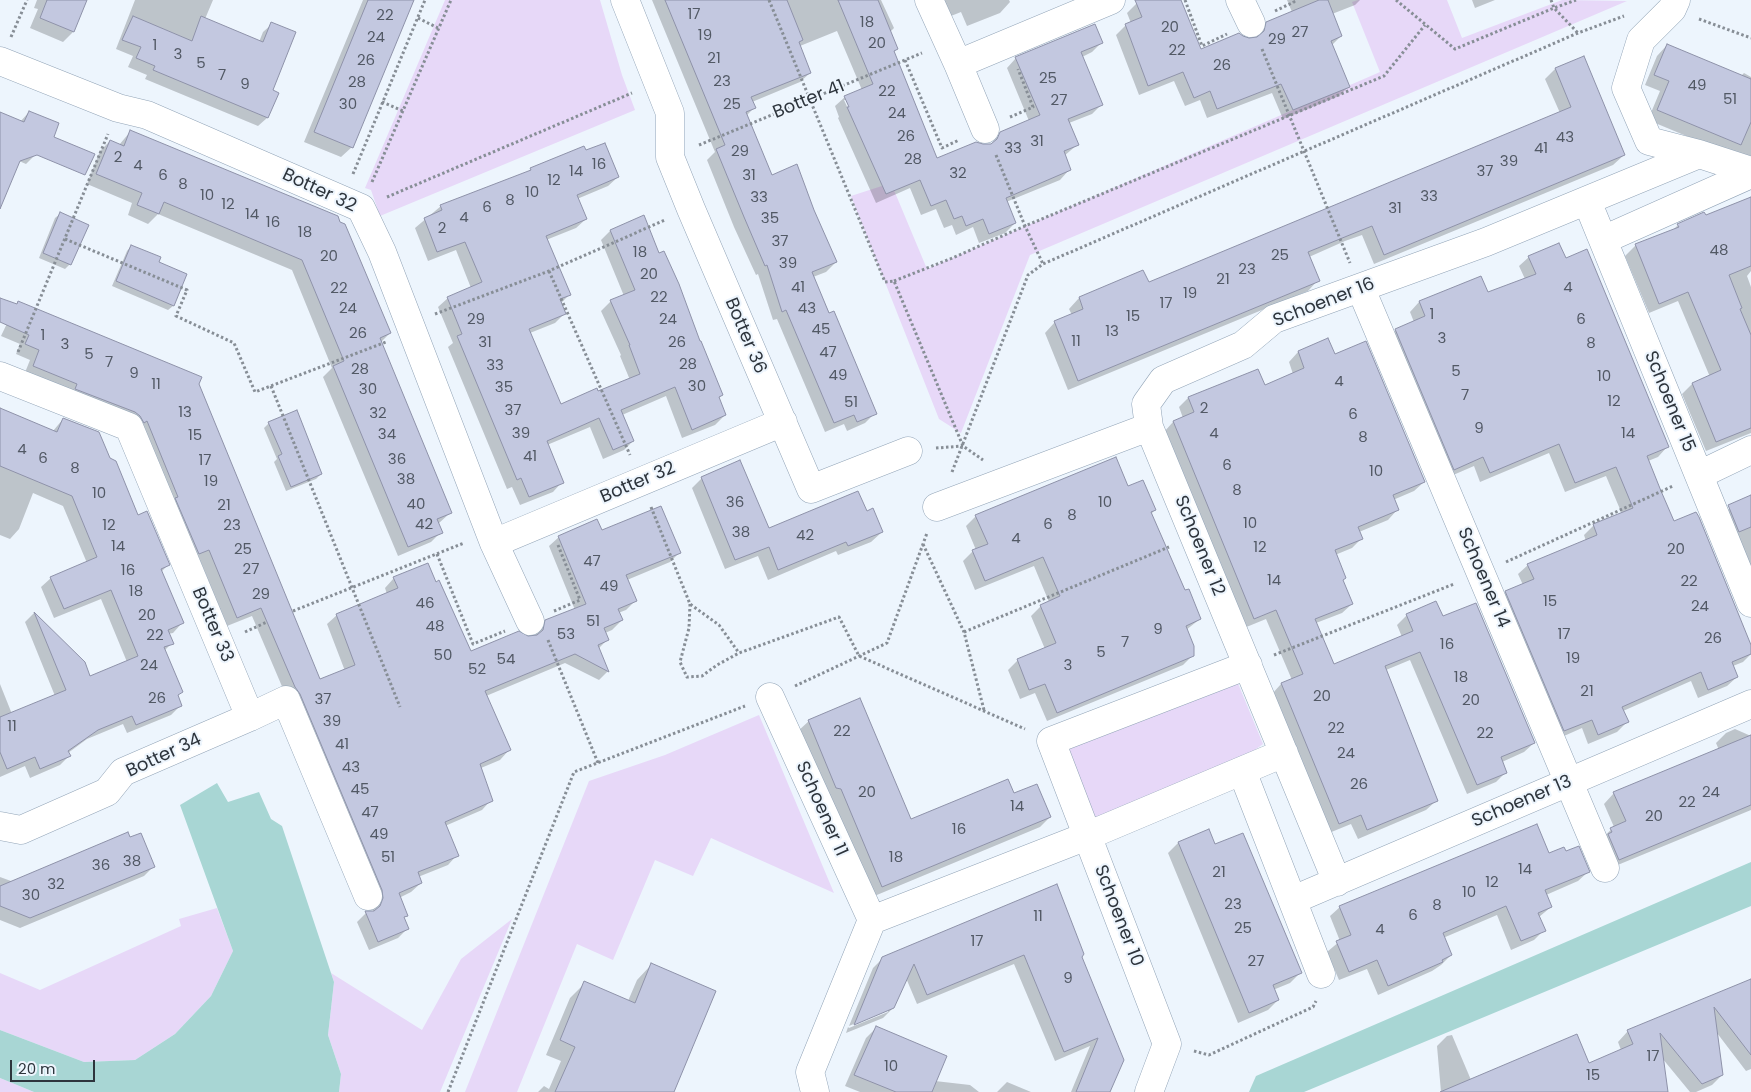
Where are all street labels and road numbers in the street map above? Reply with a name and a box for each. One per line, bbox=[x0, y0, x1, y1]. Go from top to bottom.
street label: Botter 41 bbox=[770, 76, 848, 124]
street label: Botter 32 bbox=[279, 164, 359, 218]
street label: Schoener 16 bbox=[1270, 274, 1378, 332]
street label: Botter 36 bbox=[719, 295, 771, 377]
street label: Schoener 15 bbox=[1639, 348, 1699, 456]
street label: Botter 32 bbox=[597, 458, 679, 508]
street label: Schoener 12 bbox=[1169, 493, 1229, 599]
street label: Schoener 14 bbox=[1452, 525, 1514, 631]
street label: Botter 33 bbox=[187, 584, 237, 666]
street label: Botter 34 bbox=[123, 729, 205, 783]
street label: Schoener 11 bbox=[791, 758, 851, 860]
street label: Schoener 13 bbox=[1469, 771, 1575, 833]
street label: Schoener 10 bbox=[1089, 862, 1147, 970]

